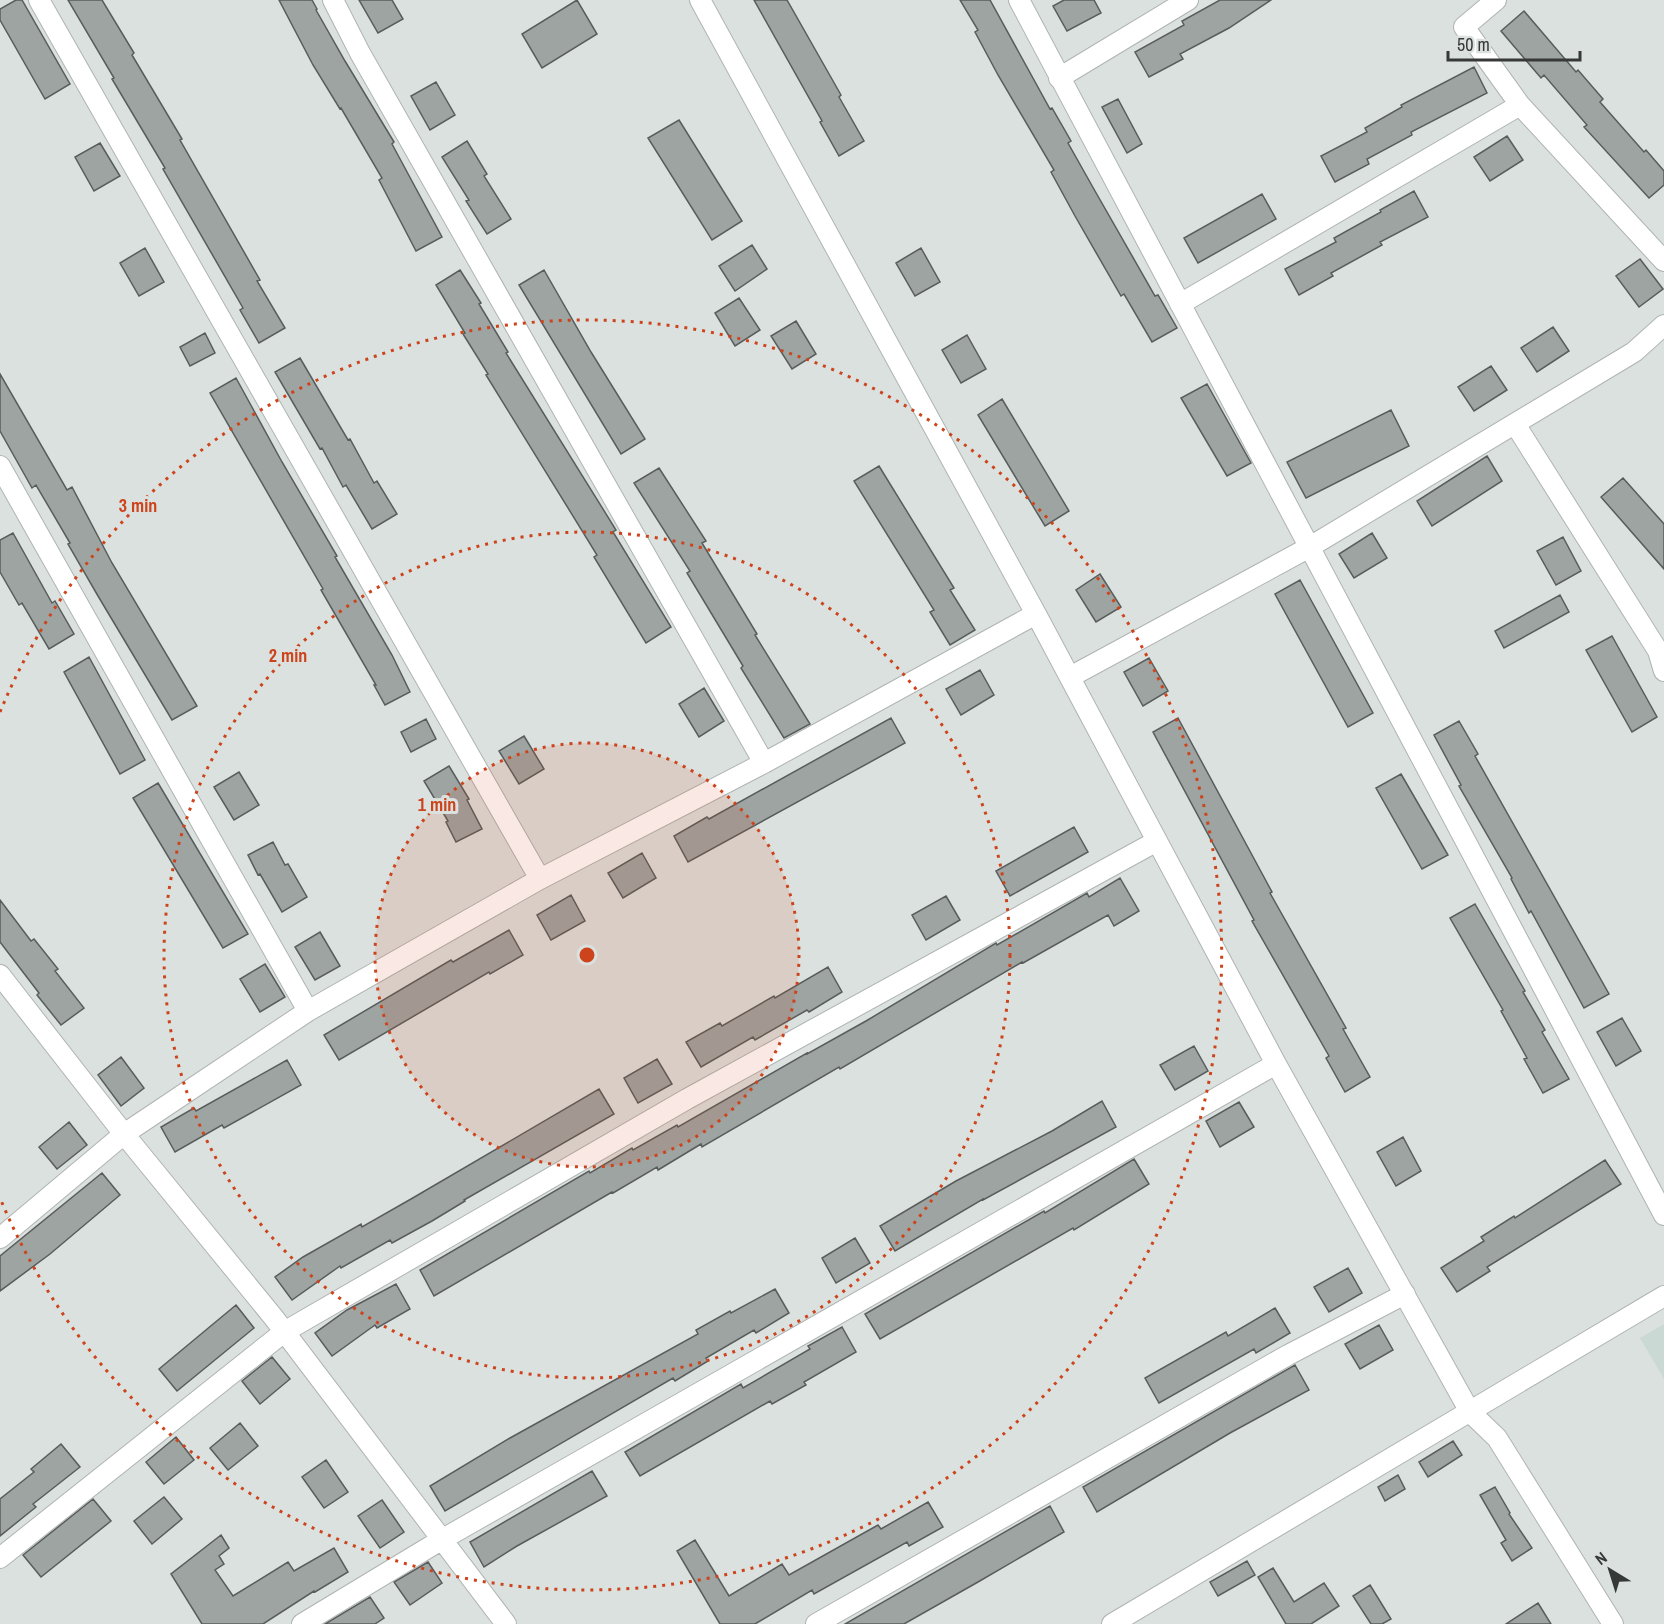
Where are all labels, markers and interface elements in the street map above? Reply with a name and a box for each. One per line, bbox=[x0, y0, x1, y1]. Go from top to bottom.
scale bar bbox=[1448, 24, 1580, 62]
text: 50 m bbox=[1457, 32, 1490, 57]
text: 3 min bbox=[119, 493, 157, 518]
text: 2 min bbox=[269, 643, 307, 668]
text: 1 min bbox=[418, 792, 456, 817]
centre of rings bbox=[577, 945, 597, 965]
north arrow bbox=[1580, 1540, 1640, 1600]
text: N bbox=[1590, 1547, 1611, 1570]

